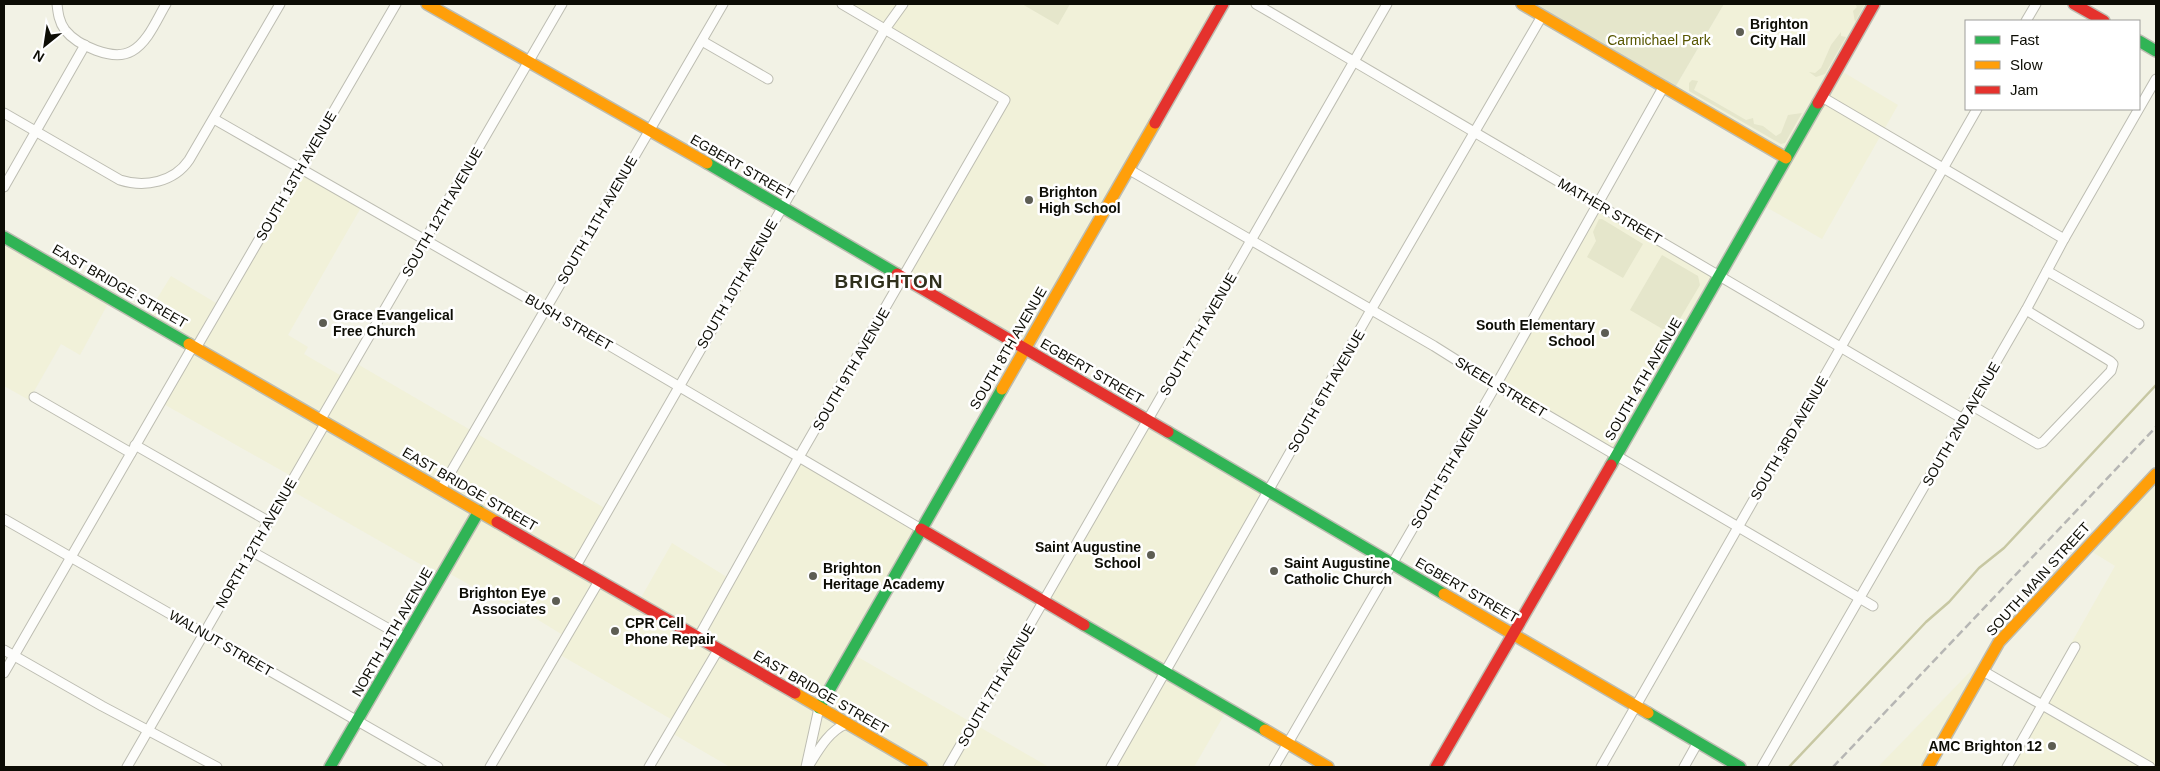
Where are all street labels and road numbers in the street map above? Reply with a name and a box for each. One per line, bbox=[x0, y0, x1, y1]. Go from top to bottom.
street label: SOUTH 13TH AVENUE bbox=[252, 108, 340, 244]
street label: EGBERT STREET bbox=[688, 131, 797, 203]
street label: SOUTH 12TH AVENUE bbox=[398, 144, 486, 280]
street label: SOUTH 11TH AVENUE bbox=[554, 153, 640, 287]
street label: MATHER STREET bbox=[1555, 175, 1665, 247]
street label: SOUTH 10TH AVENUE bbox=[693, 216, 781, 352]
street label: EAST BRIDGE STREET bbox=[50, 241, 191, 331]
street label: SOUTH 7TH AVENUE bbox=[1156, 270, 1240, 398]
street label: SOUTH 8TH AVENUE bbox=[966, 284, 1050, 412]
street label: BUSH STREET bbox=[523, 291, 616, 354]
street label: SOUTH 9TH AVENUE bbox=[809, 305, 893, 433]
street label: SOUTH 4TH AVENUE bbox=[1601, 315, 1685, 443]
street label: SOUTH 6TH AVENUE bbox=[1284, 327, 1368, 455]
street label: EGBERT STREET bbox=[1038, 335, 1147, 407]
street label: SKEEL STREET bbox=[1452, 353, 1550, 421]
street label: SOUTH 2ND AVENUE bbox=[1919, 359, 2003, 489]
street label: SOUTH 3RD AVENUE bbox=[1747, 373, 1831, 503]
street label: SOUTH 5TH AVENUE bbox=[1407, 403, 1491, 531]
street label: EAST BRIDGE STREET bbox=[400, 444, 541, 534]
street label: NORTH 12TH AVENUE bbox=[212, 475, 300, 611]
street label: SOUTH MAIN STREET bbox=[1983, 519, 2093, 639]
street label: EGBERT STREET bbox=[1413, 554, 1522, 626]
street label: NORTH 11TH AVENUE bbox=[349, 565, 435, 699]
street label: WALNUT STREET bbox=[166, 607, 276, 680]
street label: SOUTH 7TH AVENUE bbox=[954, 621, 1038, 749]
street label: EAST BRIDGE STREET bbox=[751, 647, 892, 737]

